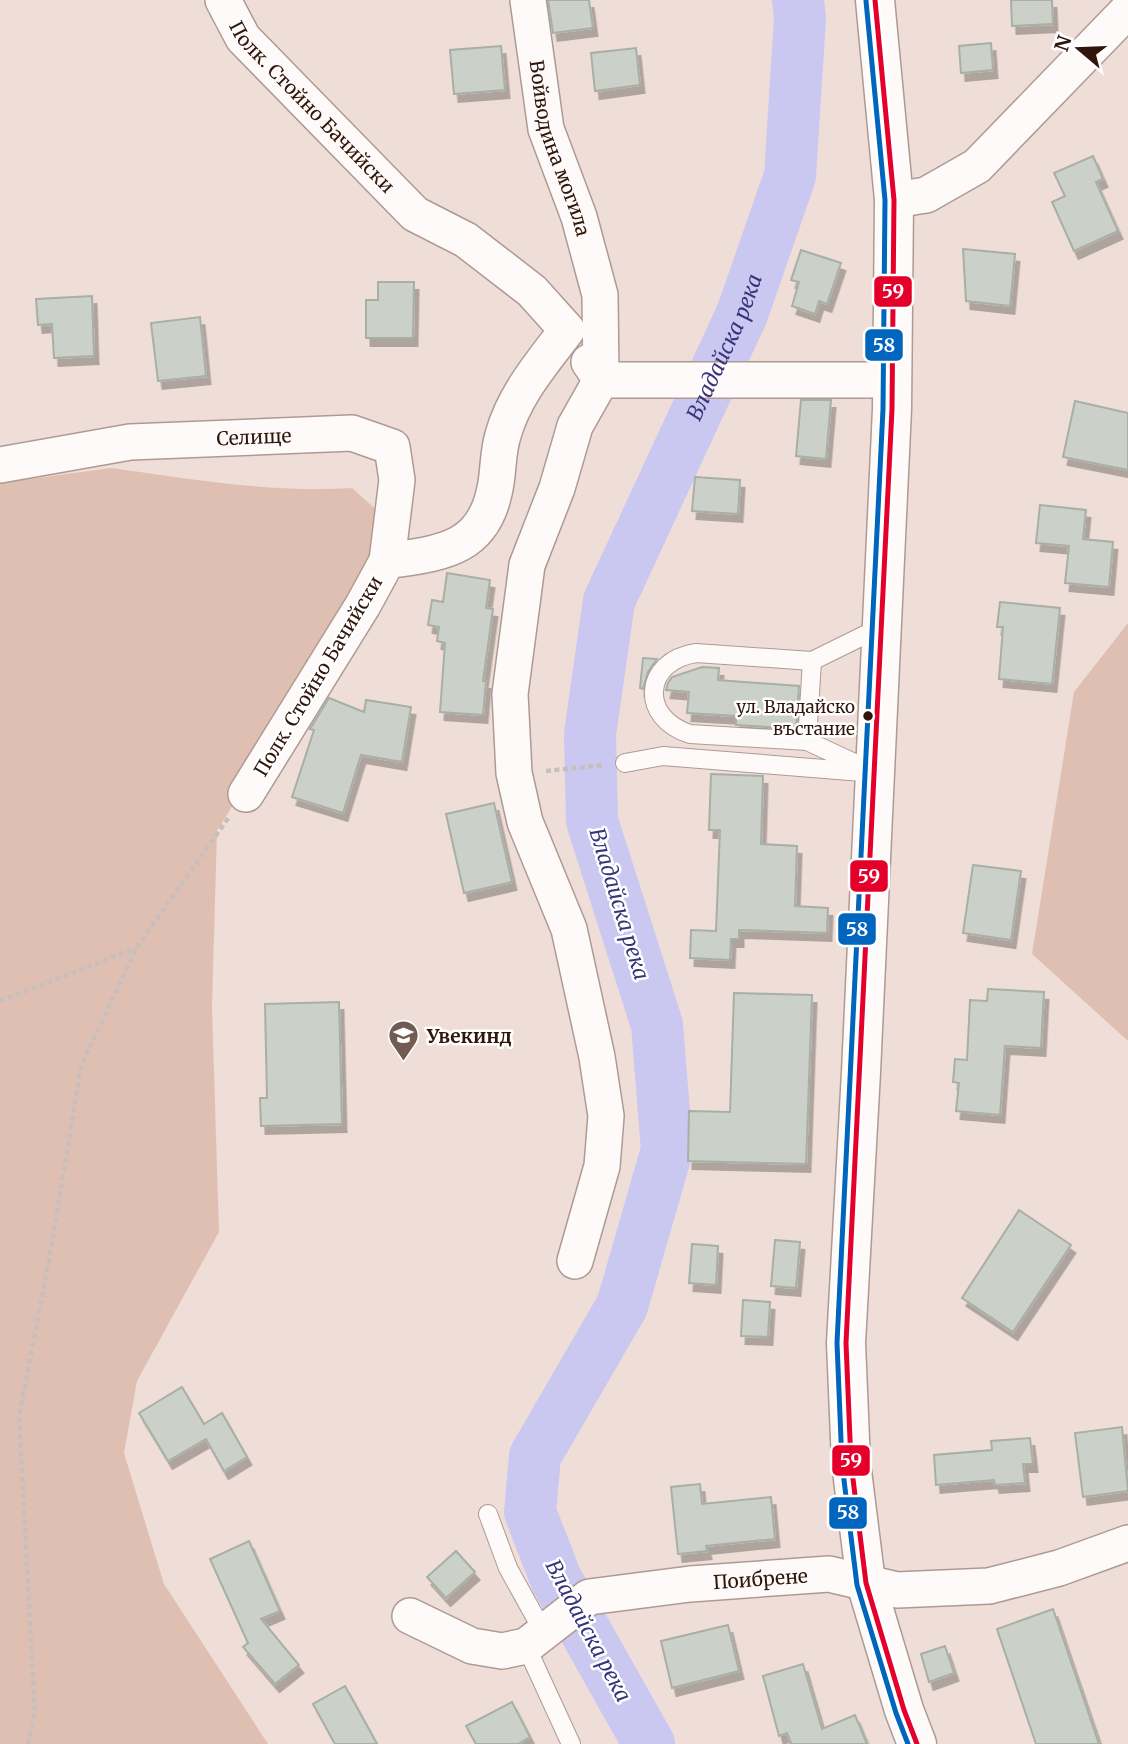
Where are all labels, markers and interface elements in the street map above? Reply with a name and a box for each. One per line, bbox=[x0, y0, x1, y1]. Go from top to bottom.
north arrow bbox=[1044, 14, 1114, 84]
street label: Полк. Стойно Бачийски bbox=[224, 17, 400, 198]
text: N bbox=[1049, 32, 1077, 54]
street label: Войводина могила bbox=[525, 58, 596, 239]
water label: Владайска река bbox=[680, 270, 768, 425]
line badge: 59 bbox=[873, 275, 913, 308]
text: 59 bbox=[882, 279, 904, 303]
line badge: 58 bbox=[864, 328, 904, 362]
text: 58 bbox=[873, 333, 895, 357]
street label: Селище bbox=[216, 423, 292, 450]
street label: Полк. Стойно Бачийски bbox=[249, 571, 387, 781]
place label: ул. Владайско въстание bbox=[736, 696, 855, 740]
marker: ул. Владайско въстание bbox=[861, 709, 875, 723]
water label: Владайска река bbox=[584, 825, 655, 983]
line badge: 59 bbox=[849, 859, 889, 893]
text: 59 bbox=[858, 864, 880, 888]
line badge: 58 bbox=[837, 912, 877, 946]
text: 58 bbox=[846, 917, 868, 941]
school or university icon: Увекинд bbox=[387, 1019, 421, 1063]
place label: Увекинд bbox=[426, 1024, 512, 1048]
line badge: 59 bbox=[831, 1444, 871, 1477]
text: 59 bbox=[840, 1448, 862, 1472]
line badge: 58 bbox=[828, 1496, 868, 1530]
text: 58 bbox=[837, 1500, 859, 1524]
water label: Владайска река bbox=[540, 1555, 637, 1707]
street label: Поибрене bbox=[712, 1564, 809, 1594]

